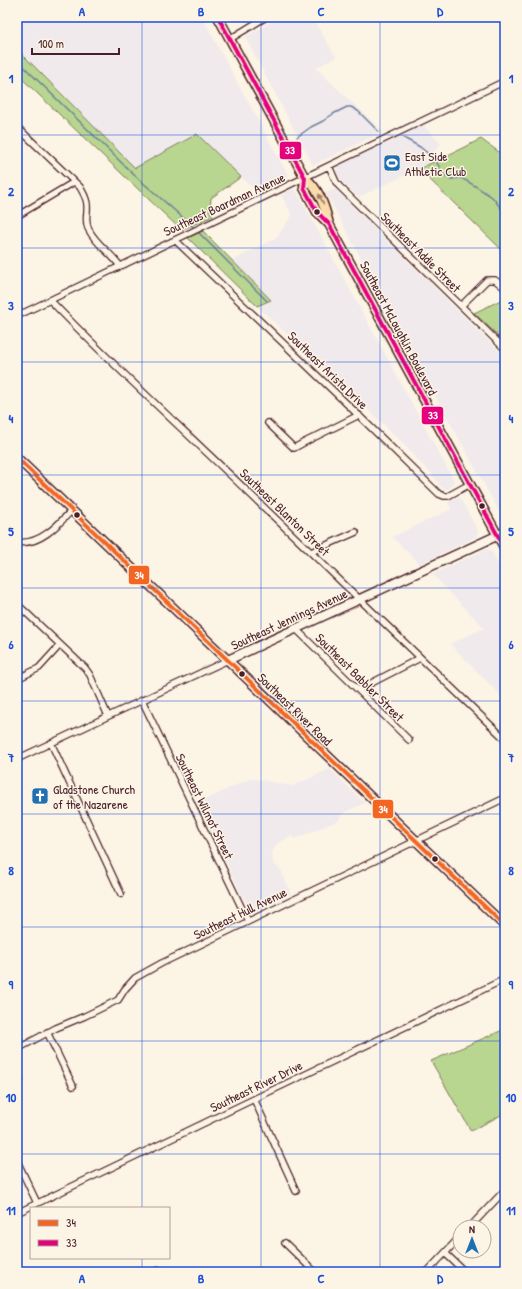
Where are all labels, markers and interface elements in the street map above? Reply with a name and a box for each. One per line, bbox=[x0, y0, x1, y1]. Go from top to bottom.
text: A bbox=[79, 2, 86, 20]
text: B bbox=[198, 2, 205, 20]
text: C bbox=[317, 2, 325, 20]
text: D bbox=[437, 2, 444, 20]
scale bar bbox=[32, 30, 119, 56]
text: 100 m bbox=[38, 35, 64, 52]
text: 1 bbox=[9, 69, 14, 87]
text: 1 bbox=[509, 69, 514, 87]
line badge: 33 bbox=[279, 141, 302, 160]
text: 33 bbox=[285, 143, 295, 157]
place label: East Side Athletic Club bbox=[405, 147, 466, 180]
sports icon: East Side Athletic Club bbox=[382, 153, 402, 173]
street label: Southeast Boardman Avenue bbox=[160, 168, 288, 240]
text: 2 bbox=[8, 182, 15, 200]
text: 2 bbox=[508, 182, 515, 200]
one-way arrow bbox=[317, 193, 324, 205]
unlabelled marker bbox=[312, 207, 322, 217]
street label: Southeast Addie Street bbox=[377, 208, 466, 297]
street label: Southeast McLoughlin Boulevard bbox=[356, 258, 442, 398]
text: 3 bbox=[8, 296, 14, 314]
text: 3 bbox=[508, 296, 514, 314]
street label: Southeast Arista Drive bbox=[284, 327, 372, 413]
line badge: 33 bbox=[421, 406, 444, 425]
text: 33 bbox=[428, 408, 438, 422]
text: 4 bbox=[9, 409, 14, 427]
text: 4 bbox=[509, 409, 514, 427]
street label: Southeast Blanton Street bbox=[236, 464, 334, 560]
unlabelled marker bbox=[477, 501, 487, 511]
unlabelled marker bbox=[72, 510, 82, 520]
text: 5 bbox=[8, 522, 14, 540]
text: 5 bbox=[508, 522, 514, 540]
line badge: 34 bbox=[128, 565, 150, 585]
text: 34 bbox=[134, 568, 144, 582]
street label: Southeast Jennings Avenue bbox=[228, 584, 350, 654]
street label: Southeast Babbler Street bbox=[312, 629, 409, 726]
text: 6 bbox=[8, 635, 14, 653]
text: 6 bbox=[508, 635, 514, 653]
unlabelled marker bbox=[237, 669, 247, 679]
street label: Southeast River Road bbox=[254, 669, 336, 749]
text: 7 bbox=[7, 748, 15, 766]
text: 7 bbox=[507, 748, 515, 766]
street label: Southeast Wilmot Street bbox=[172, 750, 239, 862]
place label: Gladstone Church of the Nazarene bbox=[53, 780, 135, 813]
church icon: Gladstone Church of the Nazarene bbox=[30, 786, 50, 806]
line badge: 34 bbox=[372, 799, 394, 819]
text: 34 bbox=[378, 802, 388, 816]
unlabelled marker bbox=[430, 854, 440, 864]
text: 8 bbox=[8, 861, 14, 879]
text: 8 bbox=[508, 861, 514, 879]
street label: Southeast Hull Avenue bbox=[190, 883, 290, 943]
text: 9 bbox=[9, 975, 14, 993]
text: 9 bbox=[509, 975, 514, 993]
street label: Southeast River Drive bbox=[207, 1056, 305, 1116]
text: 10 bbox=[6, 1088, 16, 1106]
text: 10 bbox=[506, 1088, 516, 1106]
text: 11 bbox=[6, 1201, 16, 1219]
text: 11 bbox=[506, 1201, 516, 1219]
legend bbox=[30, 1207, 170, 1259]
text: 34 bbox=[66, 1214, 76, 1231]
north arrow bbox=[452, 1219, 492, 1259]
text: N bbox=[469, 1222, 475, 1236]
text: 33 bbox=[66, 1234, 77, 1251]
text: A bbox=[79, 1269, 86, 1287]
text: B bbox=[198, 1269, 205, 1287]
text: C bbox=[317, 1269, 325, 1287]
text: D bbox=[437, 1269, 444, 1287]

